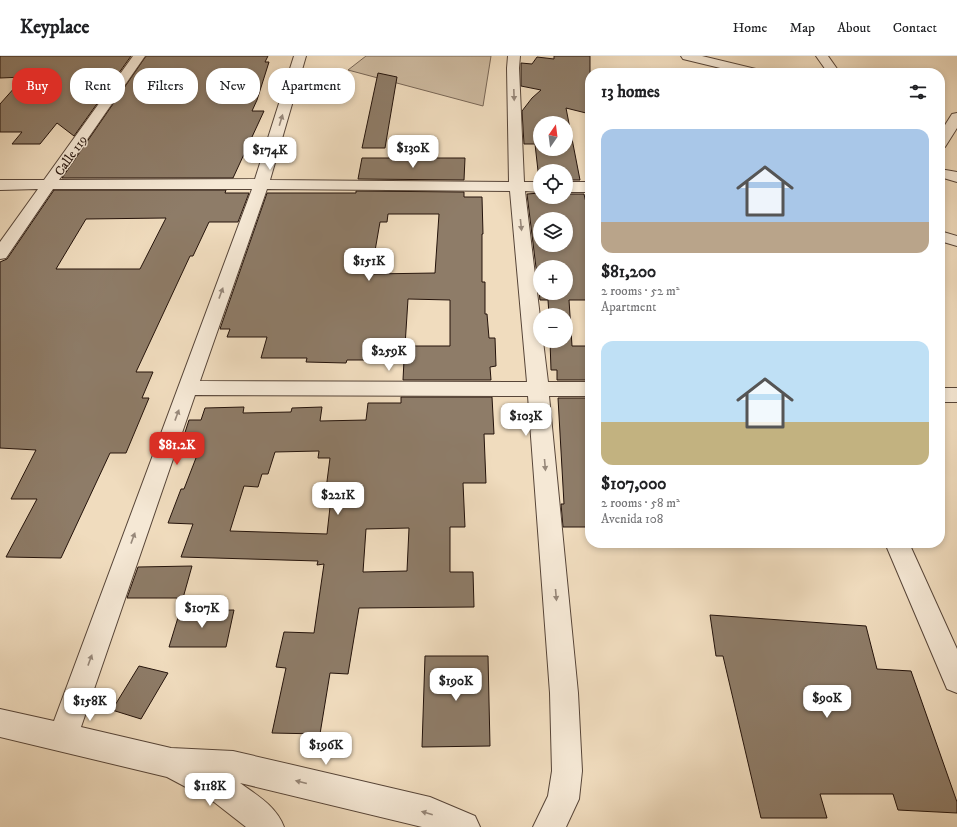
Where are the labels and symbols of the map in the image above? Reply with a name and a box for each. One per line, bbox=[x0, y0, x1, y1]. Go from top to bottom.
one-way arrow bbox=[510, 89, 517, 101]
one-way arrow bbox=[278, 114, 284, 126]
north arrow bbox=[533, 116, 573, 156]
street label: Calle 119 bbox=[51, 132, 91, 179]
pin: $130K bbox=[385, 135, 441, 169]
pin: $174K bbox=[242, 137, 298, 171]
one-way arrow bbox=[518, 219, 524, 231]
pin: $151K bbox=[341, 248, 397, 282]
one-way arrow bbox=[219, 287, 225, 299]
pin: $259K bbox=[361, 338, 417, 372]
pin: $103K bbox=[498, 403, 554, 437]
one-way arrow bbox=[174, 409, 180, 421]
pin: $81.2K bbox=[144, 432, 210, 466]
one-way arrow bbox=[542, 459, 548, 471]
pin: $221K bbox=[310, 482, 366, 516]
one-way arrow bbox=[131, 531, 137, 543]
one-way arrow bbox=[553, 589, 559, 601]
pin: $107K bbox=[174, 595, 230, 629]
one-way arrow bbox=[87, 654, 93, 666]
pin: $190K bbox=[428, 668, 484, 702]
pin: $90K bbox=[803, 685, 851, 719]
pin: $158K bbox=[62, 688, 118, 722]
pin: $196K bbox=[298, 732, 354, 766]
pin: $118K bbox=[182, 773, 238, 807]
one-way arrow bbox=[295, 779, 307, 785]
one-way arrow bbox=[421, 810, 433, 816]

